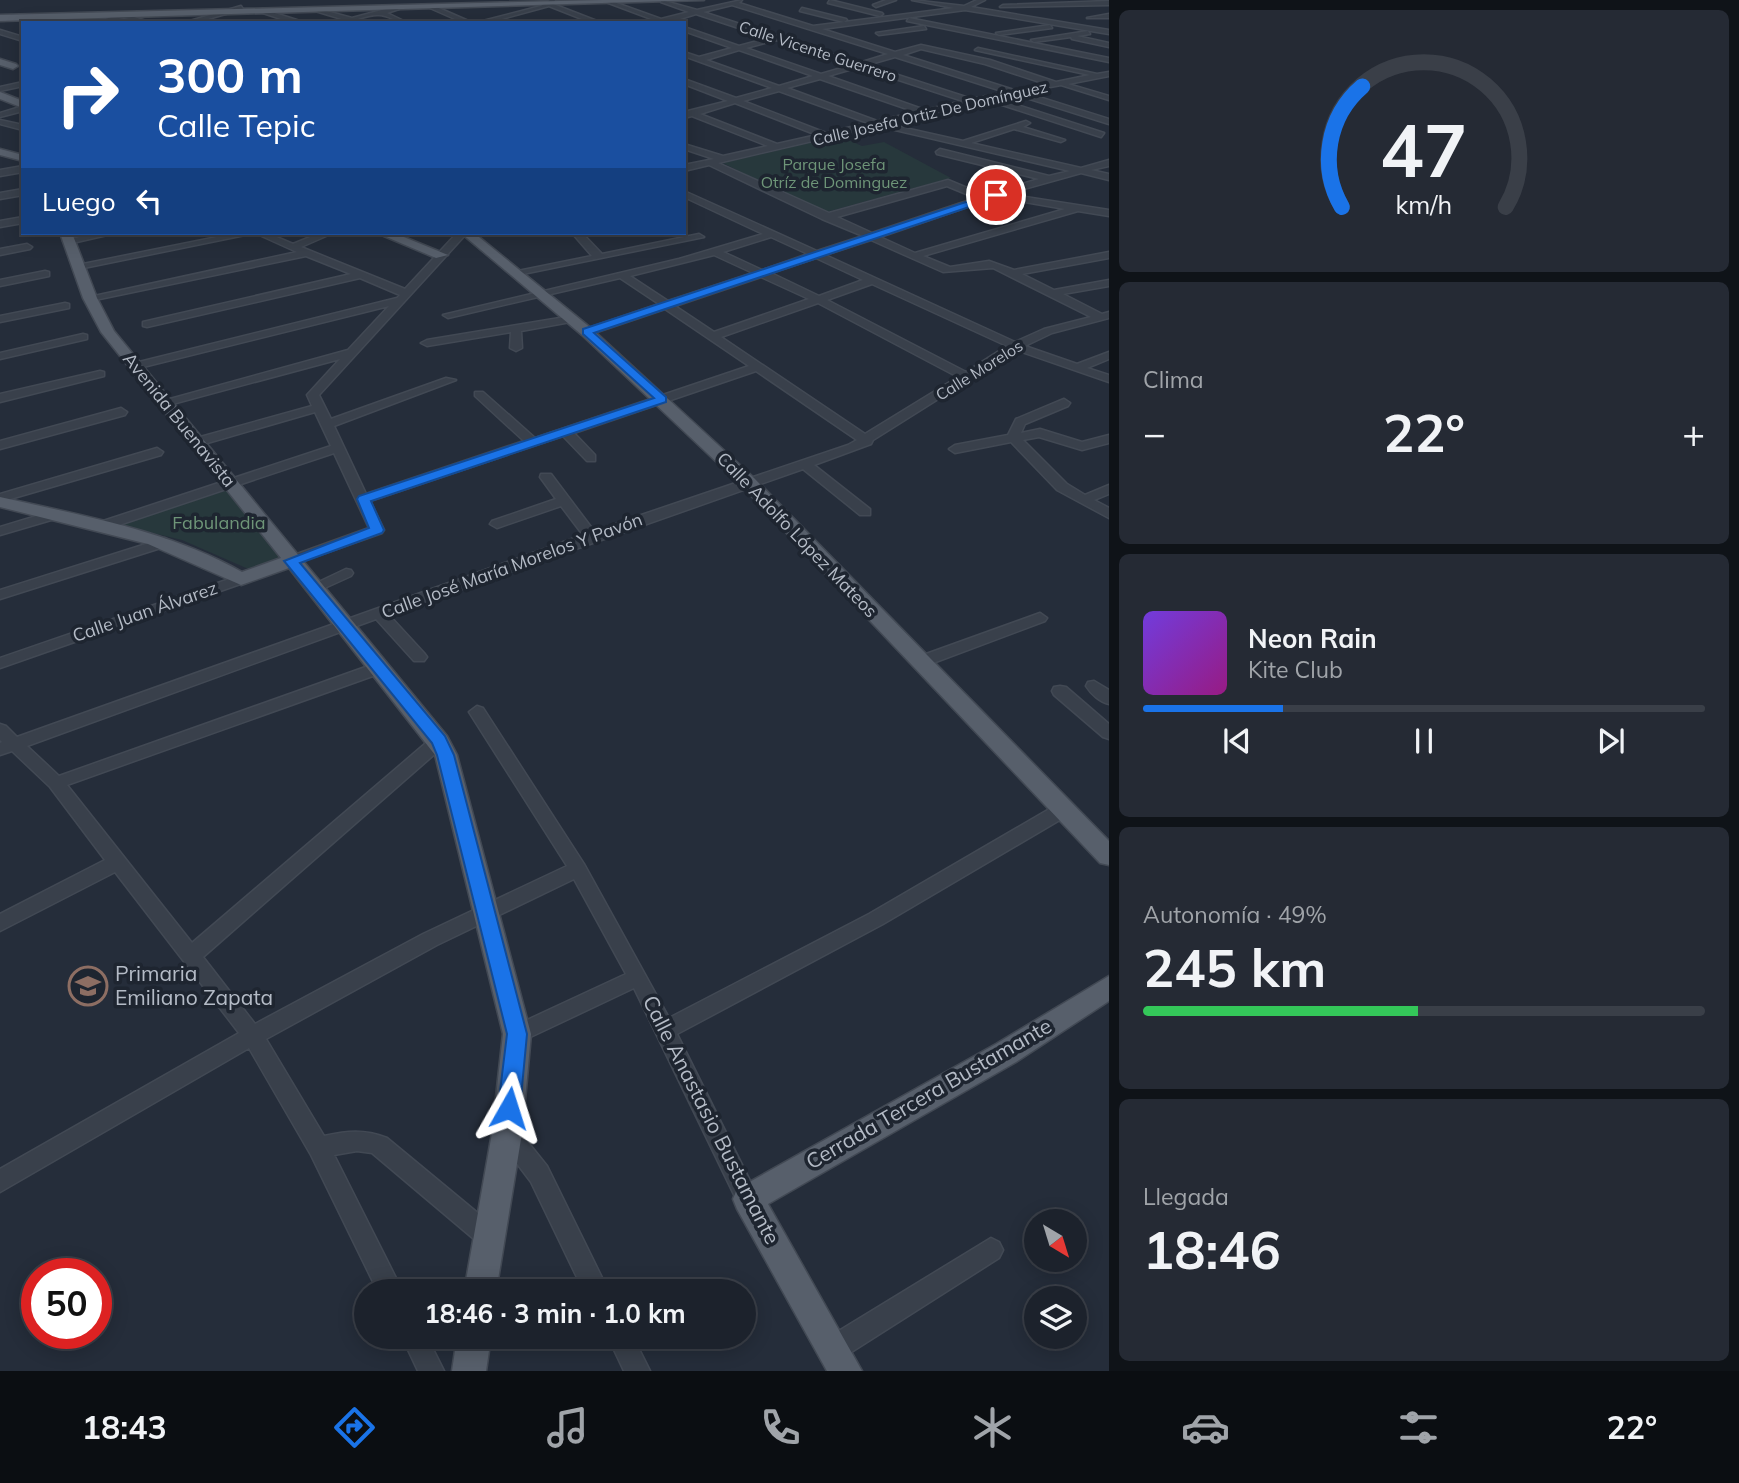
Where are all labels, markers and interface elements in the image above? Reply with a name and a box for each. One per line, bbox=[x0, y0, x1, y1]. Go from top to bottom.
street label: Calle Vicente Guerrero bbox=[737, 16, 899, 86]
text: 300 m bbox=[157, 44, 303, 105]
icon: right bbox=[42, 49, 133, 140]
street label: Calle Josefa Ortiz De Domínguez bbox=[811, 76, 1049, 150]
text: 47 bbox=[1380, 104, 1468, 195]
text: Calle Tepic bbox=[157, 105, 316, 145]
park label: Parque Josefa Otríz de Dominguez bbox=[761, 154, 907, 192]
pin bbox=[966, 165, 1026, 225]
icon: arrive bbox=[977, 176, 1015, 214]
icon: left bbox=[130, 182, 168, 220]
text: Luego bbox=[42, 185, 116, 218]
text: km/h bbox=[1396, 189, 1452, 220]
street label: Calle Morelos bbox=[932, 335, 1026, 405]
street label: Avenida Buenavista bbox=[118, 348, 241, 492]
text: Clima bbox=[1143, 365, 1204, 394]
text: 22° bbox=[1383, 400, 1465, 465]
text: − bbox=[1143, 409, 1166, 457]
text: + bbox=[1682, 409, 1705, 457]
street label: Calle Adolfo López Mateos bbox=[712, 447, 883, 622]
street label: Calle José María Morelos Y Pavón bbox=[378, 508, 645, 624]
park label: Fabulandia bbox=[172, 511, 266, 534]
street label: Calle Juan Álvarez bbox=[69, 576, 220, 647]
text: Neon Rain bbox=[1248, 622, 1377, 655]
text: Kite Club bbox=[1248, 655, 1343, 684]
icon: previous bbox=[1218, 722, 1256, 760]
icon: pause bbox=[1405, 722, 1443, 760]
icon: next bbox=[1592, 722, 1630, 760]
text: Autonomía · 49% bbox=[1143, 900, 1327, 929]
text: 245 km bbox=[1143, 935, 1326, 1000]
place label: Primaria Emiliano Zapata bbox=[115, 960, 273, 1010]
school or university icon: Primaria Emiliano Zapata bbox=[67, 965, 109, 1007]
street label: Calle Anastasio Bustamante bbox=[638, 991, 786, 1248]
street label: Cerrada Tercera Bustamante bbox=[801, 1012, 1056, 1174]
position arrow bbox=[472, 1071, 546, 1145]
text: Llegada bbox=[1143, 1182, 1229, 1211]
north arrow bbox=[1024, 1209, 1087, 1272]
map controls bbox=[1024, 1209, 1087, 1349]
text: 18:46 bbox=[1143, 1217, 1281, 1282]
speed limit sign: 50 bbox=[21, 1258, 112, 1349]
button: layers bbox=[1024, 1286, 1087, 1349]
text: 18:46 · 3 min · 1.0 km bbox=[424, 1297, 686, 1330]
icon: directions bbox=[330, 1403, 379, 1452]
icon: music bbox=[543, 1403, 592, 1452]
icon: phone bbox=[756, 1403, 805, 1452]
icon: climate bbox=[968, 1403, 1017, 1452]
icon: car bbox=[1181, 1403, 1230, 1452]
icon: filters bbox=[1394, 1403, 1443, 1452]
text: 18:43 bbox=[82, 1407, 167, 1447]
text: 22° bbox=[1607, 1407, 1657, 1447]

